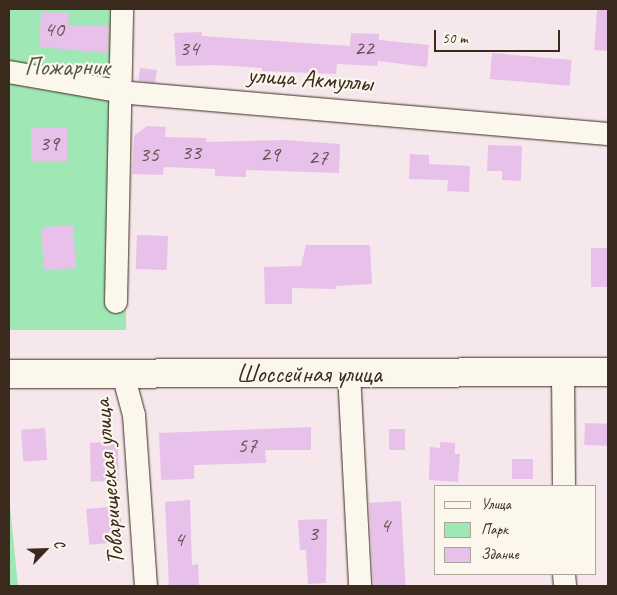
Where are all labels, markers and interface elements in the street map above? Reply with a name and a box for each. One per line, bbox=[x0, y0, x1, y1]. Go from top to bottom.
house number: 40 bbox=[44, 17, 64, 43]
scale bar bbox=[437, 20, 563, 52]
text: 50 m bbox=[442, 29, 468, 48]
house number: 34 bbox=[179, 36, 199, 62]
house number: 22 bbox=[354, 36, 374, 62]
park label: Пожарник bbox=[24, 52, 110, 82]
street label: улица Акмуллы bbox=[245, 60, 375, 98]
house number: 39 bbox=[39, 131, 59, 157]
house number: 33 bbox=[181, 140, 201, 166]
house number: 35 bbox=[139, 142, 159, 168]
house number: 29 bbox=[260, 142, 280, 168]
house number: 27 bbox=[308, 145, 328, 171]
street label: Шоссейная улица bbox=[235, 359, 383, 389]
street label: Товарищеская улица bbox=[87, 398, 131, 566]
house number: 57 bbox=[237, 433, 257, 459]
legend bbox=[434, 485, 597, 575]
text: Улица bbox=[481, 495, 511, 514]
house number: 4 bbox=[380, 513, 390, 539]
text: Парк bbox=[481, 520, 508, 539]
house number: 3 bbox=[308, 521, 318, 547]
north arrow bbox=[20, 525, 70, 575]
house number: 4 bbox=[174, 527, 184, 553]
text: С bbox=[50, 537, 68, 550]
text: Здание bbox=[481, 545, 519, 564]

